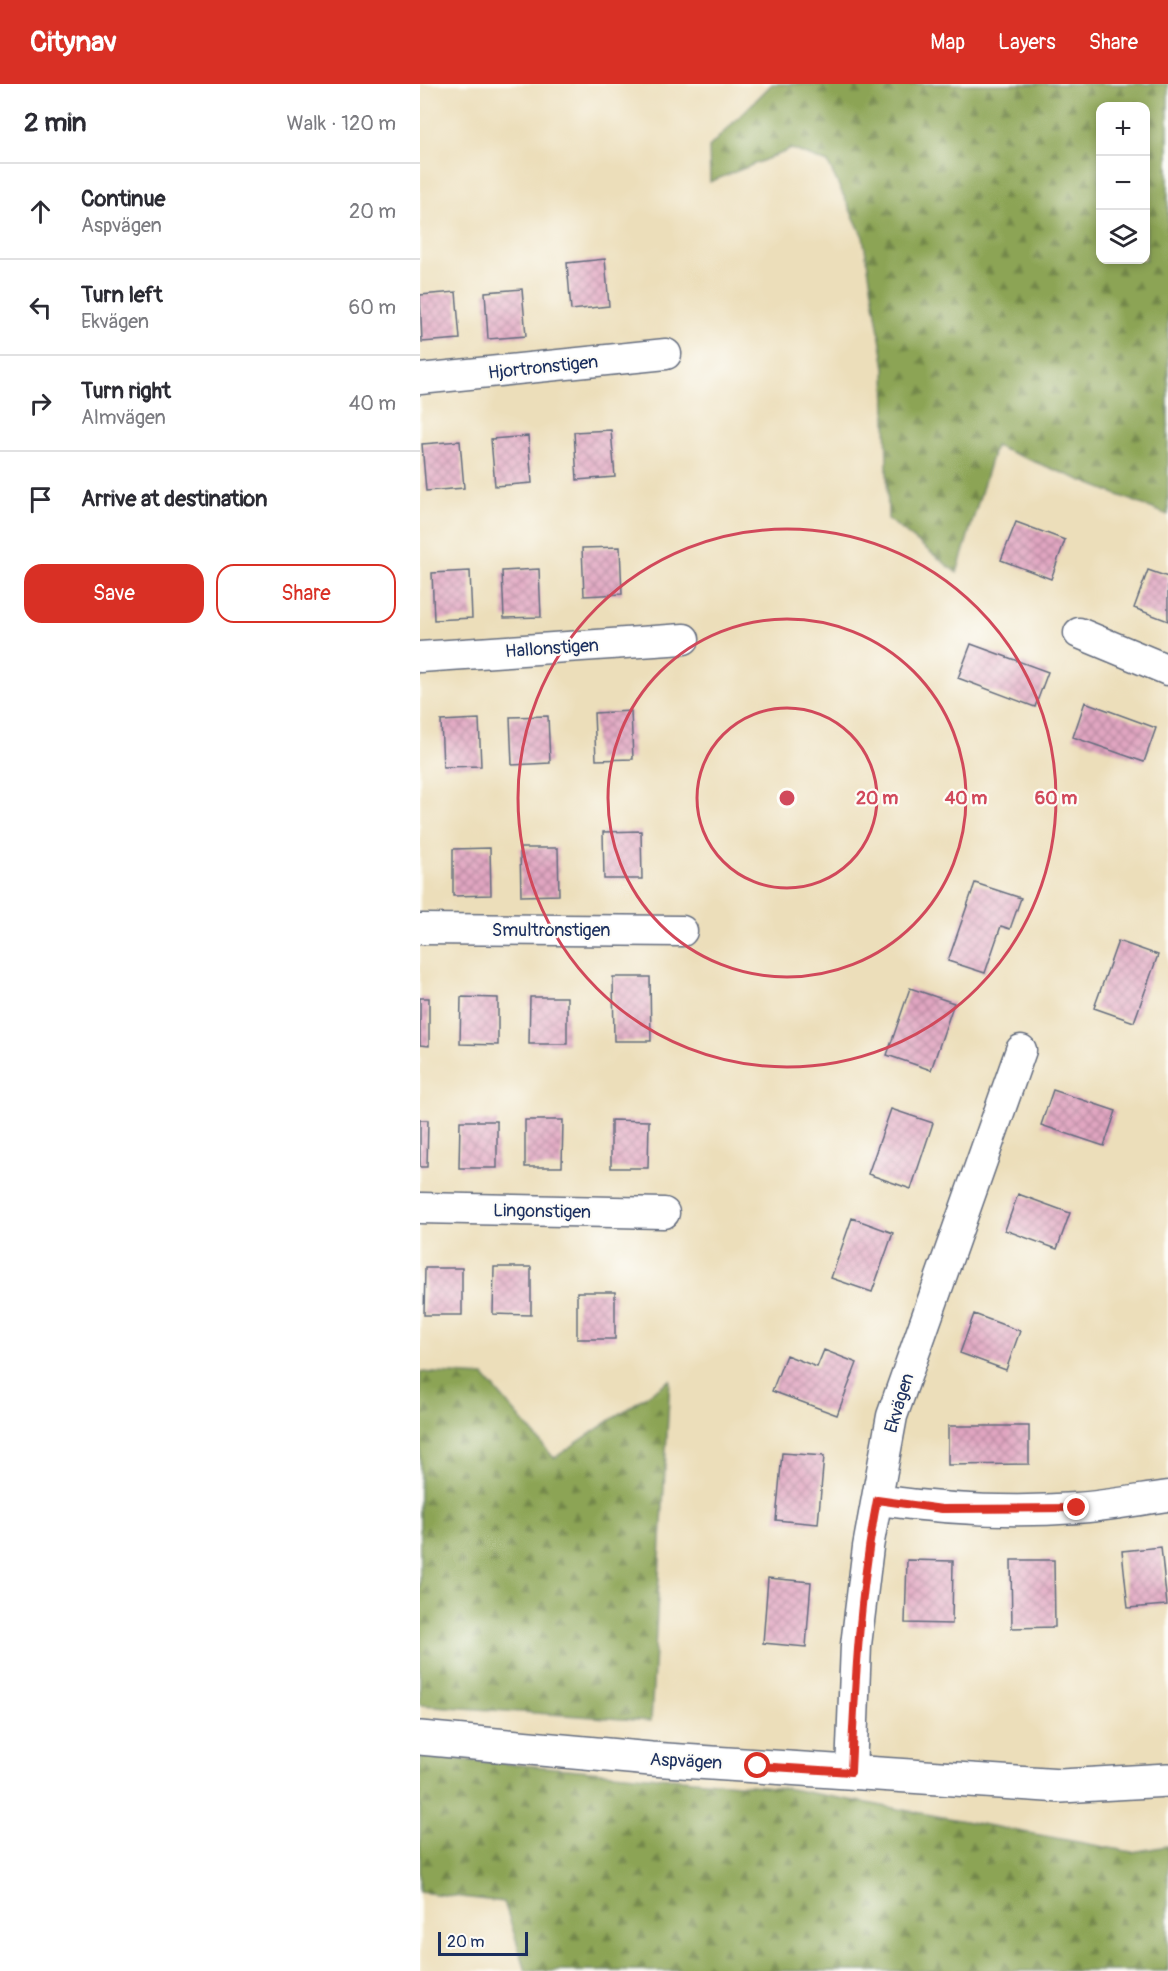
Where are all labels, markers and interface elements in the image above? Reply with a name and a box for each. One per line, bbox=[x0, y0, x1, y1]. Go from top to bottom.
text: Citynav bbox=[30, 25, 117, 60]
text: Map bbox=[930, 29, 965, 56]
text: Layers bbox=[998, 29, 1056, 56]
text: Share bbox=[1089, 29, 1138, 56]
map controls bbox=[1096, 102, 1150, 264]
button: + bbox=[1096, 102, 1150, 156]
text: 2 min bbox=[24, 107, 86, 139]
text: Walk · 120 m bbox=[287, 111, 396, 136]
button: − bbox=[1096, 156, 1150, 210]
text: Continue bbox=[81, 185, 165, 213]
icon: ahead bbox=[24, 195, 57, 228]
text: 20 m bbox=[349, 199, 396, 224]
button: layers bbox=[1096, 210, 1150, 264]
text: Aspvägen bbox=[81, 213, 162, 238]
text: Turn left bbox=[81, 281, 163, 309]
icon: left bbox=[24, 291, 57, 324]
text: 60 m bbox=[349, 295, 396, 320]
text: Ekvägen bbox=[81, 309, 149, 334]
street label: Hjortronstigen bbox=[487, 350, 599, 385]
text: Turn right bbox=[81, 377, 171, 405]
icon: right bbox=[24, 387, 57, 420]
text: 40 m bbox=[349, 391, 396, 416]
text: Almvägen bbox=[81, 405, 166, 430]
icon: arrive bbox=[24, 483, 57, 516]
text: Arrive at destination bbox=[81, 485, 267, 513]
button: Save bbox=[24, 564, 204, 623]
button: Share bbox=[216, 564, 396, 623]
street label: Hallonstigen bbox=[504, 634, 600, 663]
text: 20 m bbox=[856, 787, 898, 810]
text: 40 m bbox=[945, 787, 987, 810]
text: 60 m bbox=[1035, 787, 1077, 810]
centre of rings bbox=[777, 788, 797, 808]
street label: Smultronstigen bbox=[492, 919, 610, 942]
street label: Lingonstigen bbox=[493, 1199, 591, 1224]
street label: Ekvägen bbox=[880, 1370, 919, 1436]
route end bbox=[1063, 1494, 1089, 1520]
street label: Aspvägen bbox=[649, 1748, 723, 1775]
route start bbox=[744, 1752, 770, 1778]
scale bar bbox=[438, 1929, 528, 1956]
text: 20 m bbox=[447, 1932, 485, 1952]

